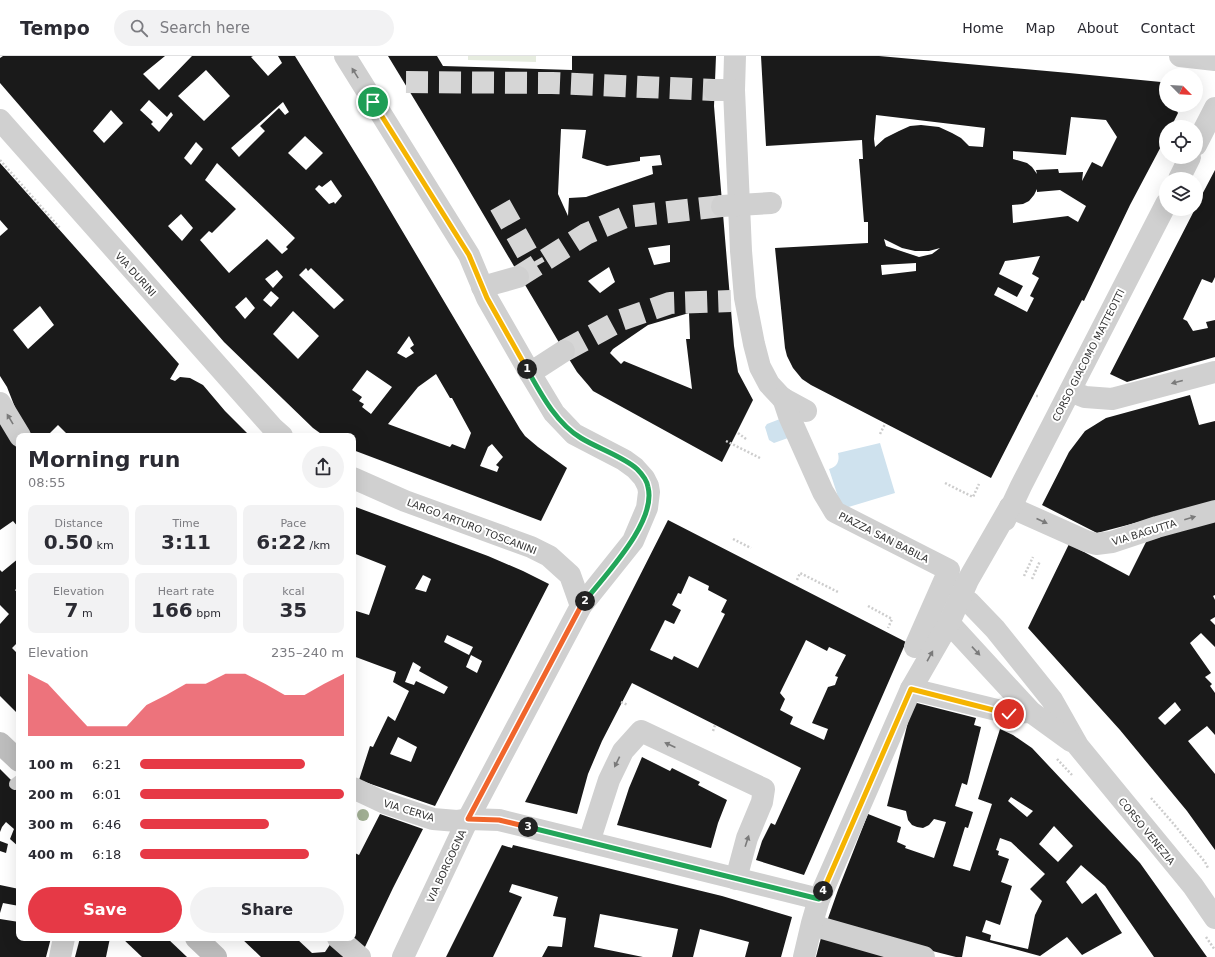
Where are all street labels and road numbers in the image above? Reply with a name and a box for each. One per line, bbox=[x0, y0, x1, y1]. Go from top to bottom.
street label: VIA DURINI bbox=[113, 250, 158, 299]
street label: CORSO GIACOMO MATTEOTTI bbox=[1050, 287, 1127, 423]
street label: LARGO ARTURO TOSCANINI bbox=[405, 497, 538, 556]
street label: PIAZZA SAN BABILA bbox=[837, 510, 931, 565]
street label: VIA BAGUTTA bbox=[1111, 517, 1178, 547]
street label: CORSO VENEZIA bbox=[1116, 796, 1177, 867]
street label: VIA CERVA bbox=[382, 798, 436, 823]
street label: VIA BORGOGNA bbox=[425, 828, 468, 904]

